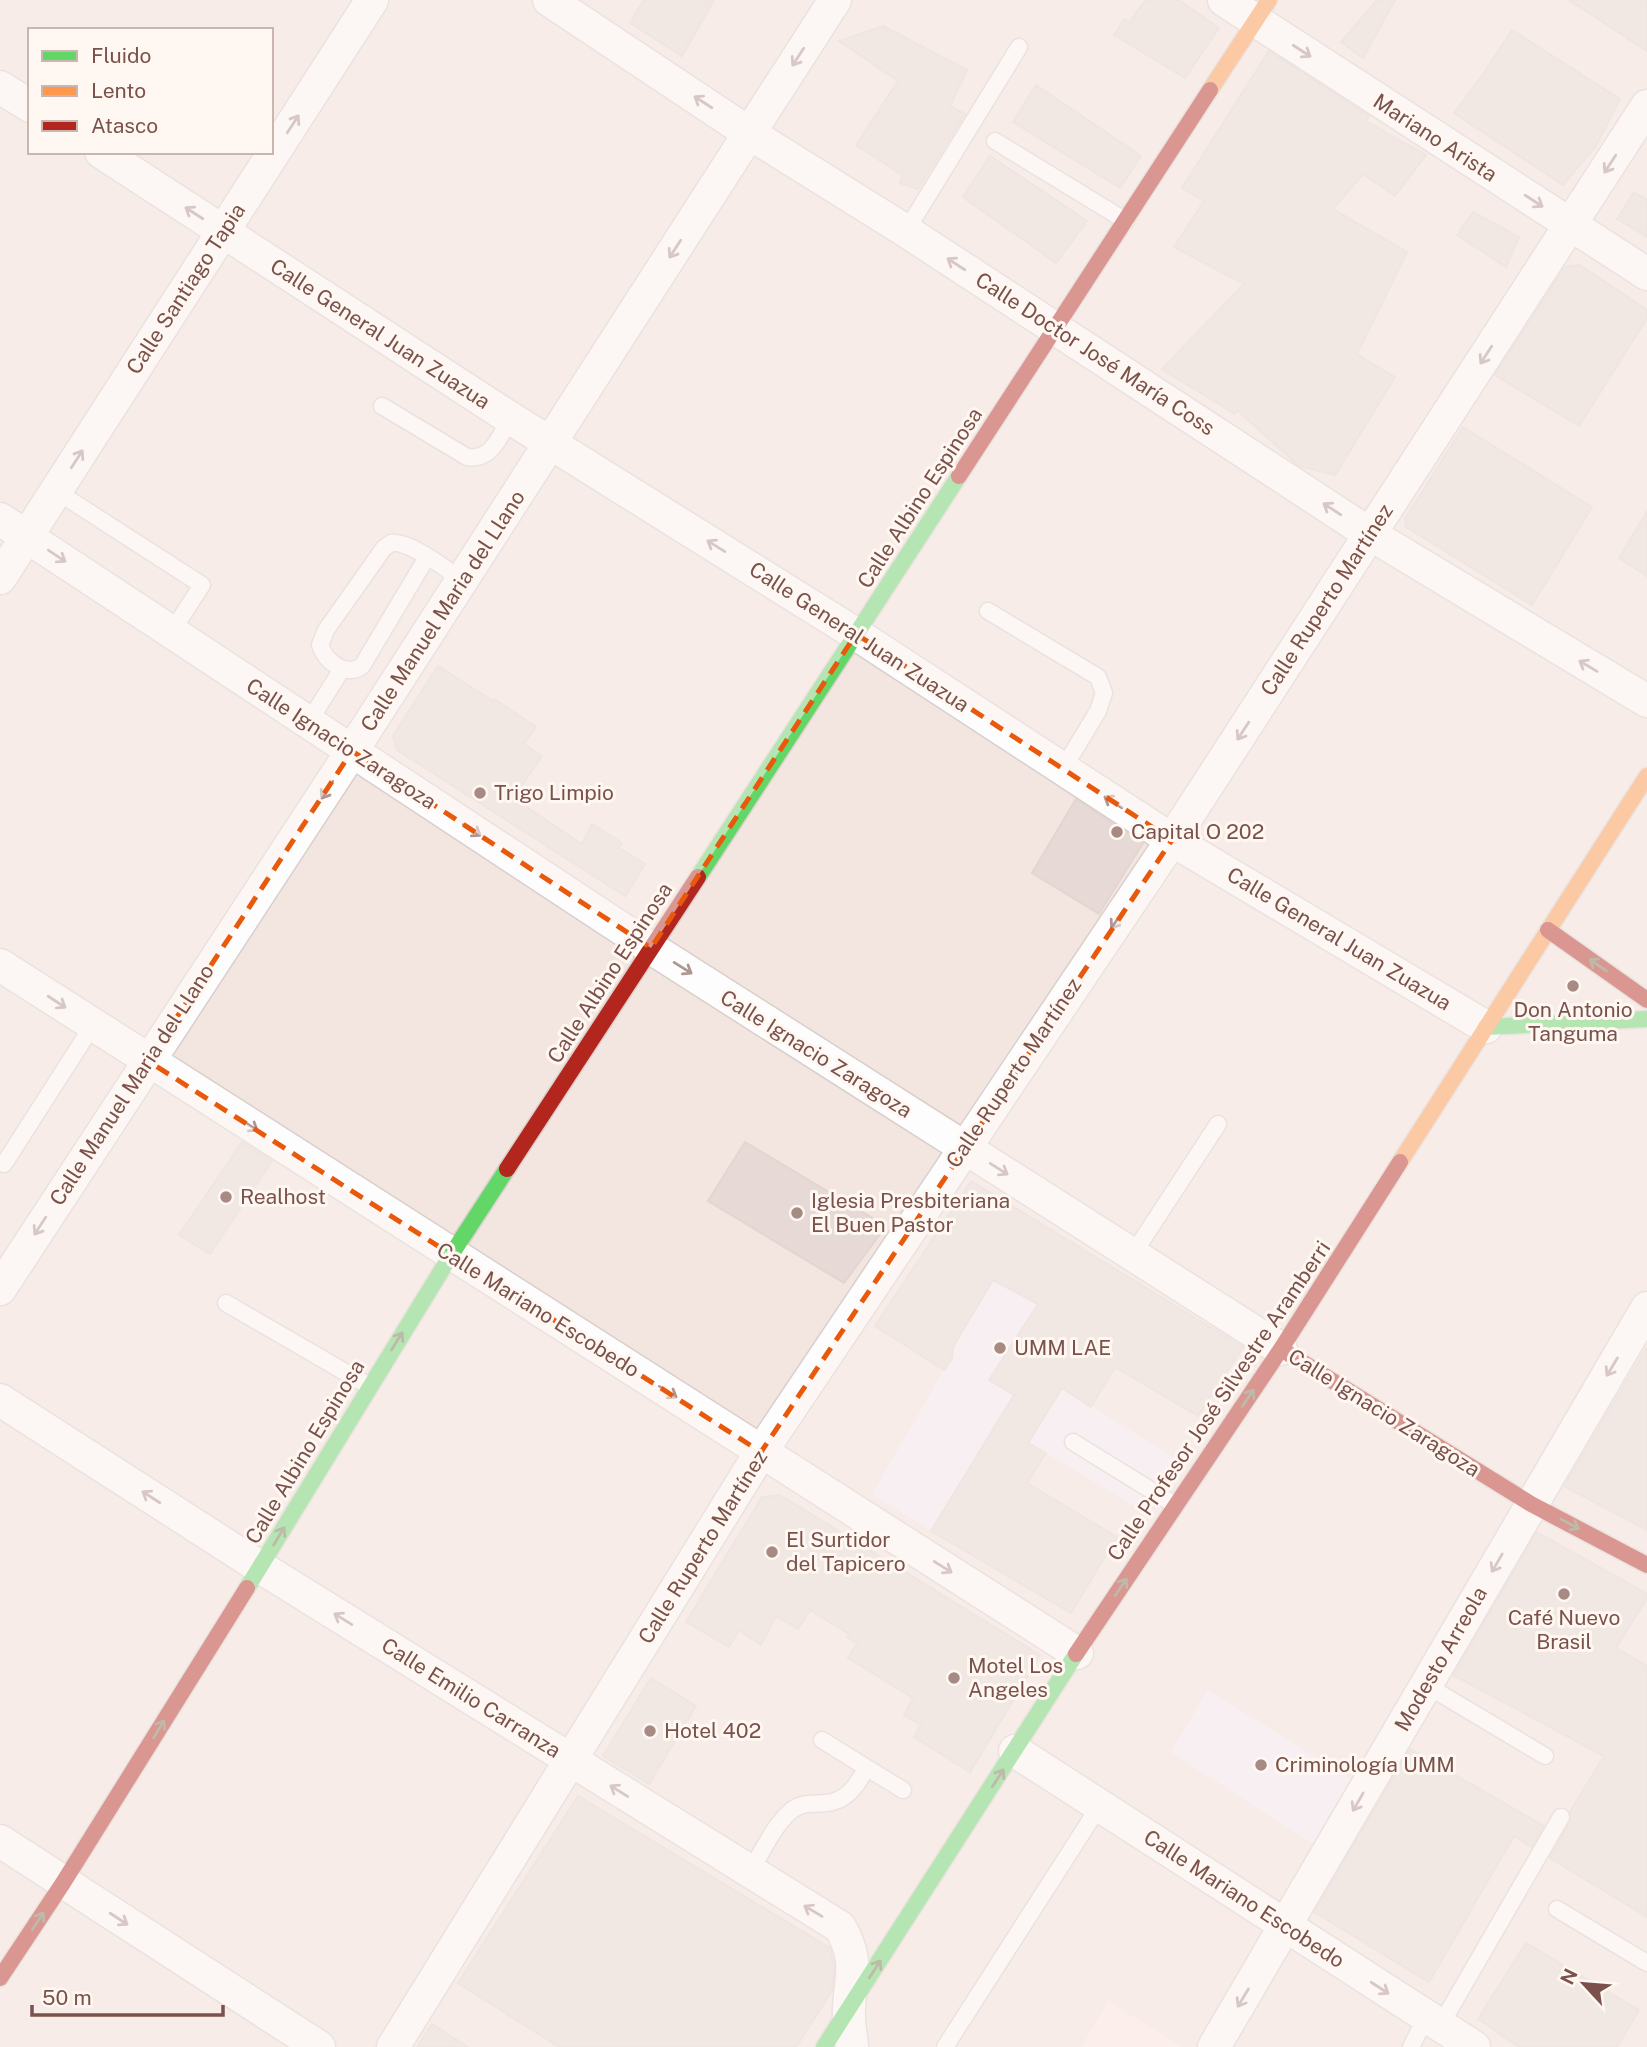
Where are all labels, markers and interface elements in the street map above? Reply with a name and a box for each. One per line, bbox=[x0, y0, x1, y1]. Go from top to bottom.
legend bbox=[28, 28, 273, 154]
text: Fluido bbox=[91, 43, 151, 68]
one-way arrow bbox=[1292, 43, 1311, 58]
one-way arrow bbox=[791, 47, 805, 67]
text: Lento bbox=[91, 78, 146, 103]
street label: Mariano Arista bbox=[1369, 88, 1502, 187]
one-way arrow bbox=[694, 95, 713, 109]
text: Atasco bbox=[91, 113, 158, 138]
one-way arrow bbox=[286, 114, 300, 134]
one-way arrow bbox=[1603, 154, 1618, 173]
one-way arrow bbox=[1523, 195, 1543, 209]
street label: Calle Santiago Tapia bbox=[121, 199, 250, 379]
one-way arrow bbox=[185, 205, 204, 220]
one-way arrow bbox=[668, 238, 682, 258]
street label: Calle General Juan Zuazua bbox=[266, 253, 495, 414]
one-way arrow bbox=[947, 257, 967, 271]
street label: Calle Doctor José María Coss bbox=[971, 267, 1220, 440]
one-way arrow bbox=[1479, 344, 1493, 364]
street label: Calle Albino Espinosa bbox=[852, 403, 987, 593]
one-way arrow bbox=[69, 450, 84, 469]
street label: Calle Manuel Maria del Llano bbox=[355, 486, 530, 736]
street label: Calle Ruperto Martínez bbox=[1255, 499, 1398, 700]
one-way arrow bbox=[1322, 501, 1342, 515]
one-way arrow bbox=[707, 539, 726, 554]
one-way arrow bbox=[47, 549, 66, 564]
street label: Calle General Juan Zuazua bbox=[745, 556, 974, 717]
one-way arrow bbox=[1579, 658, 1599, 672]
street label: Calle Ignacio Zaragoza bbox=[242, 673, 441, 814]
one-way arrow bbox=[1235, 720, 1249, 740]
one-way arrow bbox=[319, 780, 334, 799]
place label: Trigo Limpio bbox=[494, 780, 614, 805]
marker: Trigo Limpio bbox=[472, 785, 488, 801]
one-way arrow bbox=[1104, 794, 1124, 808]
place label: Capital O 202 bbox=[1131, 819, 1264, 844]
one-way arrow bbox=[462, 823, 481, 837]
marker: Capital O 202 bbox=[1109, 824, 1125, 840]
street label: Calle General Juan Zuazua bbox=[1223, 862, 1456, 1015]
street label: Calle Albino Espinosa bbox=[542, 878, 677, 1068]
one-way arrow bbox=[1110, 910, 1124, 930]
one-way arrow bbox=[1589, 958, 1608, 972]
street label: Calle Manuel Maria del Llano bbox=[44, 960, 219, 1210]
one-way arrow bbox=[672, 962, 692, 976]
street label: Calle Ruperto Martínez bbox=[941, 973, 1086, 1172]
marker: Don Antonio Tanguma bbox=[1565, 978, 1581, 994]
street label: Calle Ignacio Zaragoza bbox=[716, 984, 917, 1123]
one-way arrow bbox=[47, 996, 67, 1010]
place label: Don Antonio Tanguma bbox=[1513, 997, 1633, 1046]
one-way arrow bbox=[238, 1119, 258, 1133]
one-way arrow bbox=[988, 1163, 1008, 1177]
place label: Realhost bbox=[240, 1184, 326, 1209]
place label: Iglesia Presbiteriana El Buen Pastor bbox=[811, 1188, 1010, 1237]
marker: Realhost bbox=[218, 1189, 234, 1205]
marker: Iglesia Presbiteriana El Buen Pastor bbox=[789, 1205, 805, 1221]
one-way arrow bbox=[33, 1216, 47, 1236]
street label: Calle Profesor José Silvestre Aramberri bbox=[1102, 1236, 1335, 1565]
street label: Calle Mariano Escobedo bbox=[432, 1237, 644, 1382]
one-way arrow bbox=[390, 1332, 404, 1352]
place label: UMM LAE bbox=[1014, 1335, 1111, 1360]
marker: UMM LAE bbox=[992, 1340, 1008, 1356]
street label: Calle Ignacio Zaragoza bbox=[1284, 1343, 1485, 1482]
street label: Calle Albino Espinosa bbox=[240, 1355, 369, 1548]
one-way arrow bbox=[1605, 1356, 1619, 1376]
one-way arrow bbox=[658, 1385, 677, 1400]
one-way arrow bbox=[1241, 1389, 1255, 1408]
street label: Calle Ruperto Martínez bbox=[633, 1445, 772, 1648]
one-way arrow bbox=[142, 1490, 161, 1504]
one-way arrow bbox=[1559, 1518, 1579, 1532]
one-way arrow bbox=[272, 1526, 286, 1546]
place label: El Surtidor del Tapicero bbox=[786, 1527, 906, 1576]
marker: El Surtidor del Tapicero bbox=[764, 1544, 780, 1560]
one-way arrow bbox=[1490, 1552, 1504, 1572]
one-way arrow bbox=[932, 1561, 952, 1575]
one-way arrow bbox=[1114, 1578, 1128, 1597]
street label: Modesto Arreola bbox=[1389, 1582, 1492, 1735]
marker: Café Nuevo Brasil bbox=[1556, 1586, 1572, 1602]
place label: Café Nuevo Brasil bbox=[1508, 1605, 1620, 1654]
one-way arrow bbox=[334, 1611, 353, 1626]
street label: Calle Emilio Carranza bbox=[377, 1632, 566, 1763]
place label: Motel Los Angeles bbox=[968, 1653, 1063, 1702]
marker: Motel Los Angeles bbox=[946, 1670, 962, 1686]
place label: Hotel 402 bbox=[664, 1718, 761, 1743]
one-way arrow bbox=[151, 1720, 166, 1739]
marker: Hotel 402 bbox=[642, 1723, 658, 1739]
place label: Criminología UMM bbox=[1275, 1752, 1455, 1777]
marker: Criminología UMM bbox=[1253, 1757, 1269, 1773]
one-way arrow bbox=[990, 1769, 1005, 1788]
one-way arrow bbox=[610, 1783, 630, 1797]
one-way arrow bbox=[1351, 1791, 1364, 1812]
street label: Calle Mariano Escobedo bbox=[1139, 1824, 1349, 1973]
one-way arrow bbox=[803, 1903, 823, 1917]
one-way arrow bbox=[31, 1912, 45, 1932]
one-way arrow bbox=[108, 1912, 128, 1926]
north arrow bbox=[1549, 1949, 1619, 2019]
one-way arrow bbox=[868, 1960, 882, 1980]
text: N bbox=[1556, 1965, 1582, 1988]
scale bar bbox=[32, 1974, 222, 2018]
one-way arrow bbox=[1370, 1981, 1390, 1995]
text: 50 m bbox=[42, 1985, 92, 2010]
one-way arrow bbox=[1236, 1988, 1250, 2008]

